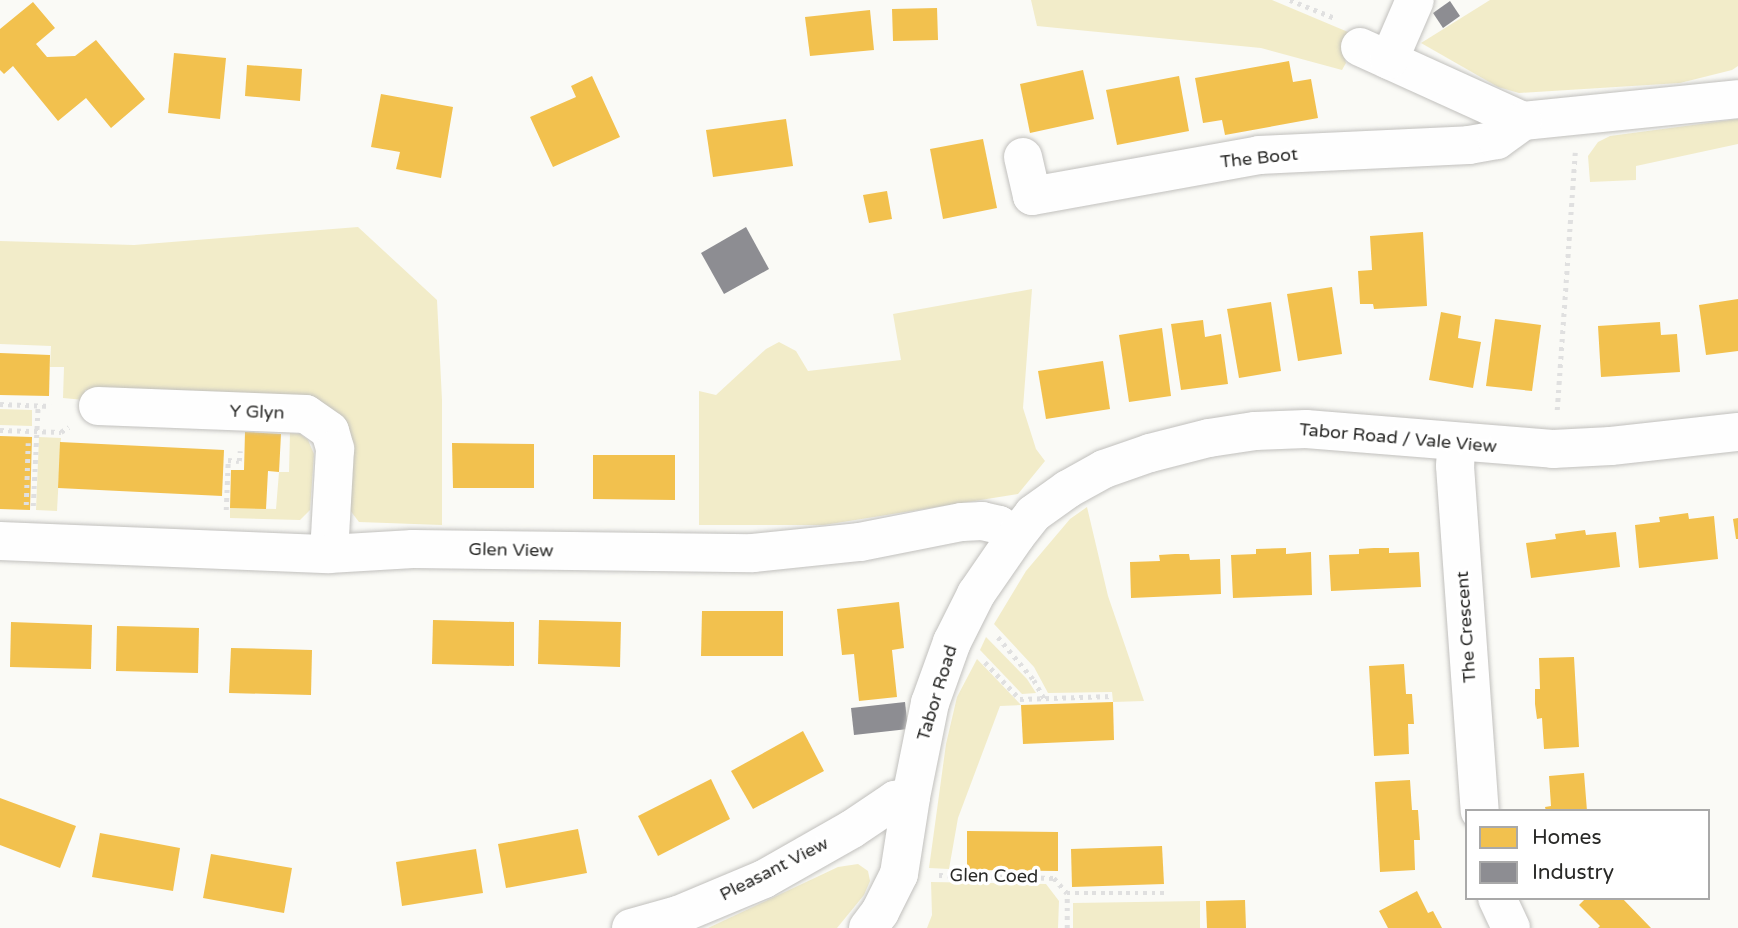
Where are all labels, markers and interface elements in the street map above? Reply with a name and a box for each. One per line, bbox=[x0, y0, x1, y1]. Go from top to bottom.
street label: The Boot bbox=[1219, 143, 1299, 173]
street label: Y Glyn bbox=[229, 400, 285, 424]
street label: Tabor Road / Vale View bbox=[1298, 419, 1498, 457]
street label: Glen View bbox=[468, 538, 554, 562]
street label: The Crescent bbox=[1451, 570, 1481, 684]
street label: Tabor Road bbox=[912, 643, 962, 743]
legend bbox=[1465, 809, 1710, 900]
text: Homes bbox=[1532, 825, 1602, 850]
street label: Pleasant View bbox=[716, 832, 832, 906]
text: Industry bbox=[1532, 860, 1614, 885]
street label: Glen Coed bbox=[949, 864, 1039, 888]

